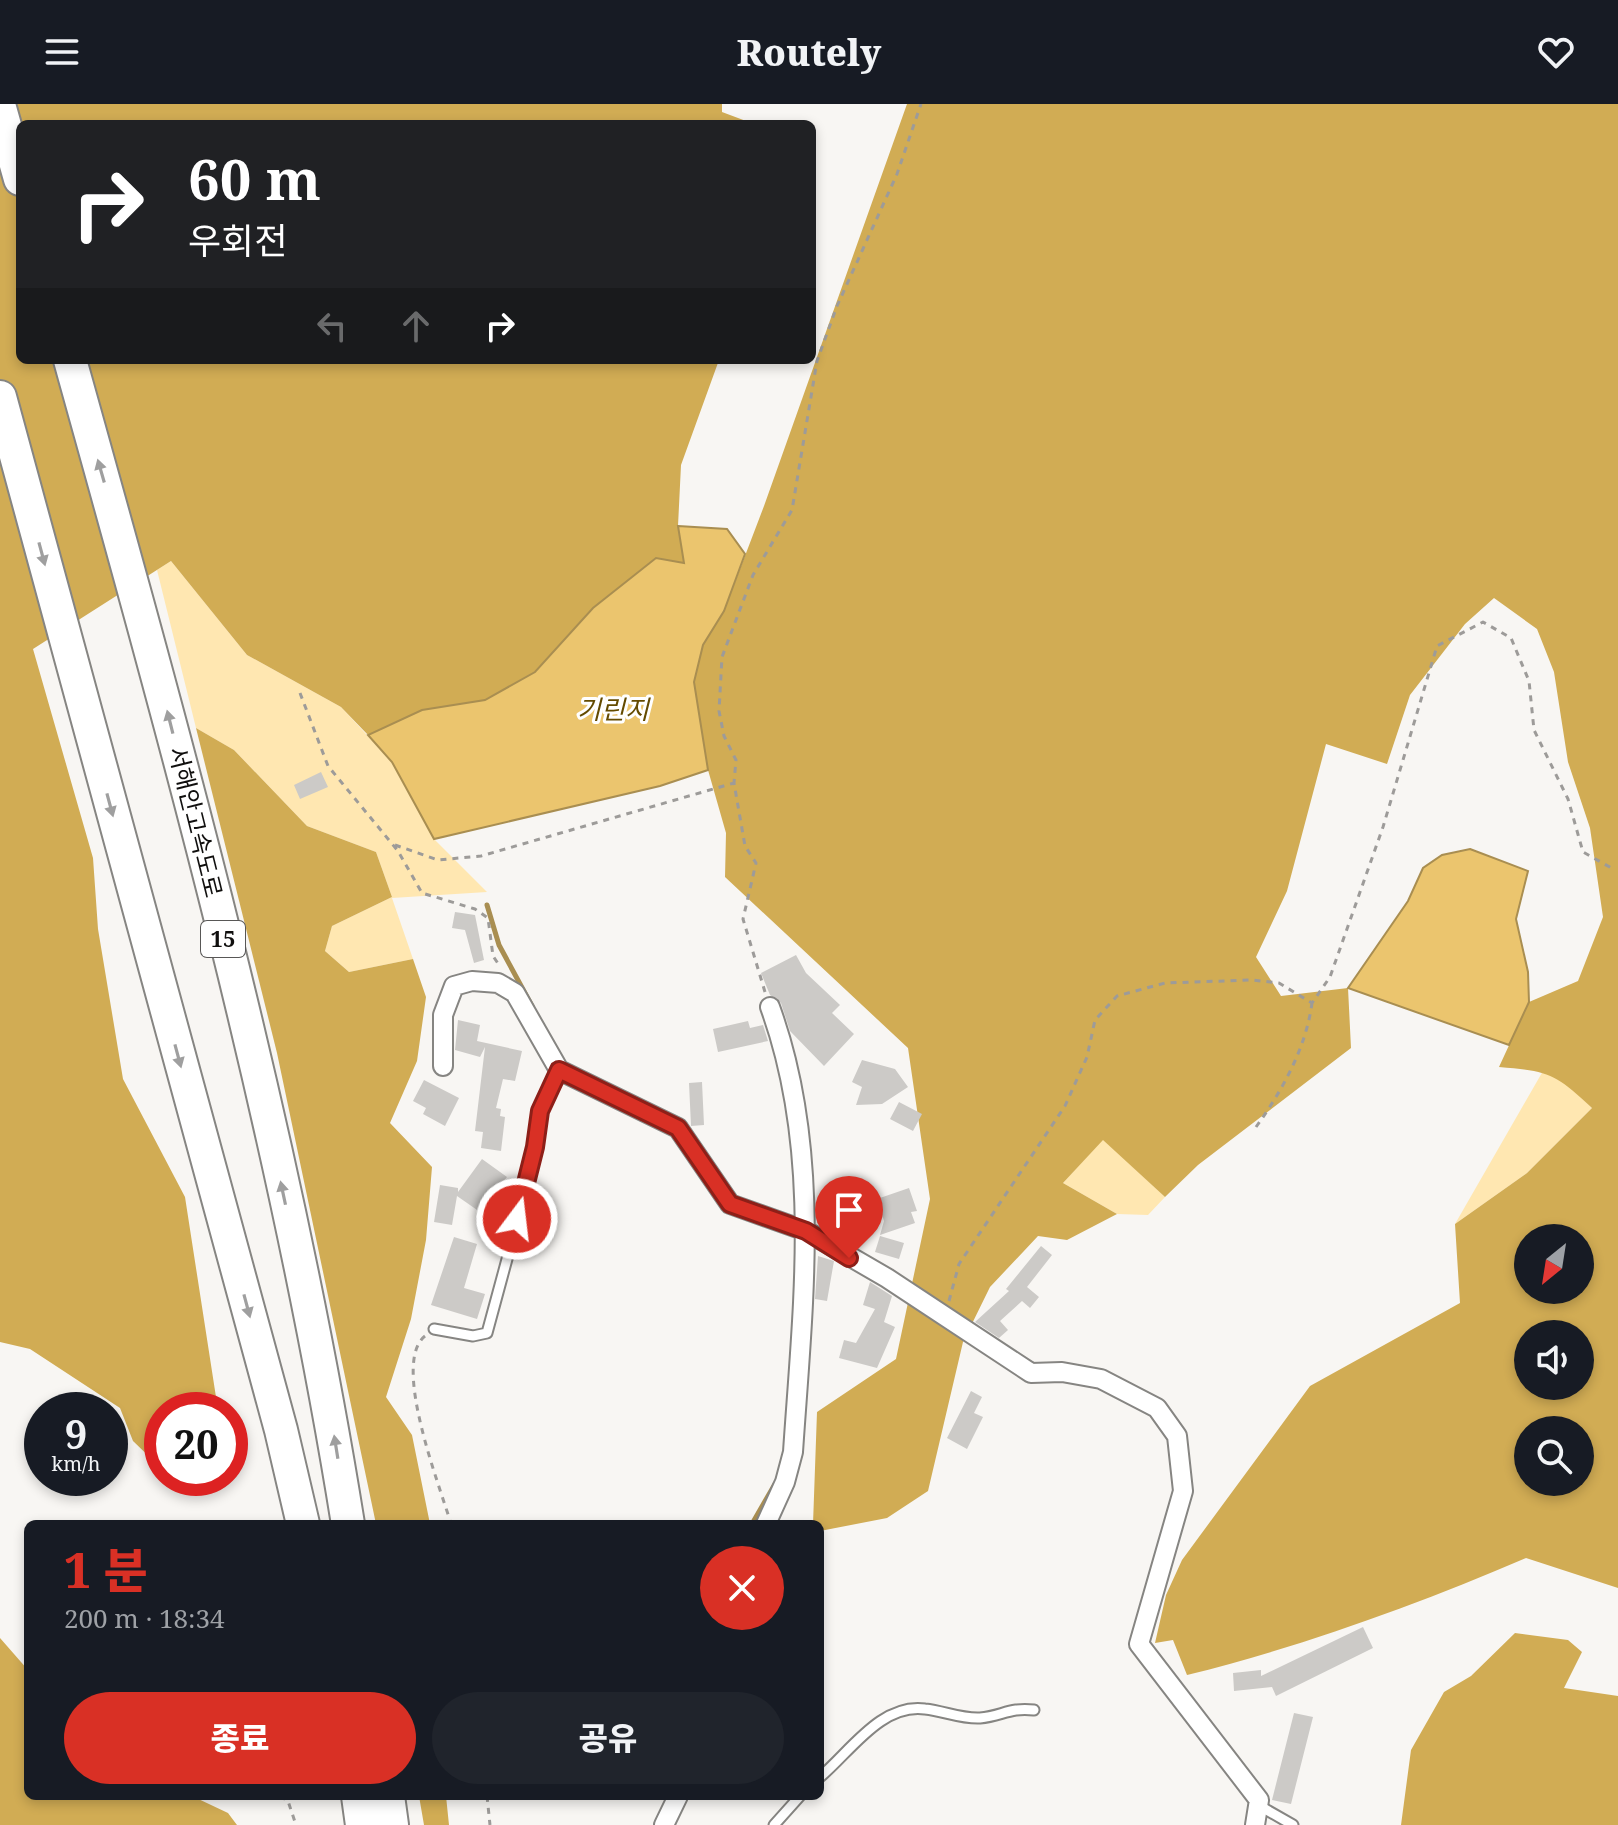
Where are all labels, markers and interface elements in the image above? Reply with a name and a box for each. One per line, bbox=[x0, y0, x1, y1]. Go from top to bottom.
text: Routely bbox=[737, 28, 881, 77]
icon: menu bbox=[40, 30, 84, 74]
icon: heart bbox=[1534, 30, 1578, 74]
text: 60 m bbox=[188, 140, 321, 216]
icon: right bbox=[56, 152, 160, 256]
text: 우회전 bbox=[188, 216, 287, 265]
icon: left bbox=[310, 304, 354, 348]
icon: ahead bbox=[394, 304, 438, 348]
icon: right bbox=[478, 304, 522, 348]
one-way arrow bbox=[95, 459, 107, 484]
one-way arrow bbox=[37, 541, 49, 566]
water label: 기린지 bbox=[577, 691, 651, 727]
one-way arrow bbox=[163, 709, 176, 734]
street label: 서해안고속도로 bbox=[162, 743, 231, 901]
one-way arrow bbox=[104, 793, 117, 817]
road number: 15 bbox=[201, 921, 245, 957]
one-way arrow bbox=[172, 1043, 184, 1068]
pin bbox=[815, 1176, 883, 1258]
position arrow bbox=[475, 1177, 559, 1261]
one-way arrow bbox=[276, 1180, 289, 1205]
icon: arrive bbox=[827, 1188, 871, 1232]
north arrow bbox=[1514, 1224, 1594, 1304]
map controls bbox=[1514, 1224, 1594, 1496]
one-way arrow bbox=[241, 1295, 254, 1319]
button: sound bbox=[1514, 1320, 1594, 1400]
speed limit sign: 20 bbox=[144, 1392, 248, 1496]
text: 9 bbox=[65, 1406, 87, 1461]
button: search bbox=[1514, 1416, 1594, 1496]
one-way arrow bbox=[329, 1434, 342, 1459]
text: km/h bbox=[51, 1450, 101, 1477]
text: 1 분 bbox=[64, 1537, 148, 1602]
button: close bbox=[700, 1546, 784, 1630]
text: 200 m · 18:34 bbox=[64, 1600, 225, 1636]
button: 종료 bbox=[64, 1692, 416, 1784]
button: 공유 bbox=[432, 1692, 784, 1784]

